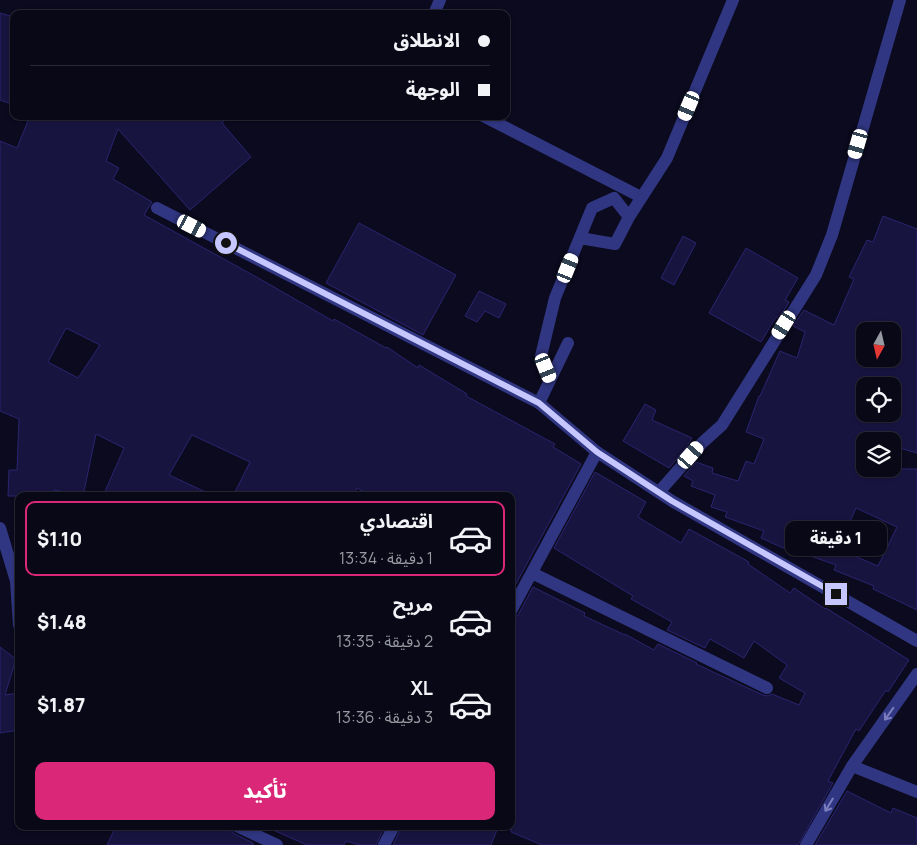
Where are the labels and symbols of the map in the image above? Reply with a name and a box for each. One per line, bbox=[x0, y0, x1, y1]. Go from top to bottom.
car bbox=[676, 89, 701, 123]
car bbox=[846, 128, 869, 160]
car bbox=[175, 213, 208, 239]
route start bbox=[215, 232, 237, 254]
car bbox=[555, 251, 580, 285]
car bbox=[769, 308, 798, 342]
north arrow bbox=[856, 322, 901, 368]
car bbox=[533, 351, 558, 385]
car bbox=[675, 439, 706, 471]
callout: 1 دقيقة bbox=[785, 522, 887, 556]
route end bbox=[825, 583, 847, 605]
one-way arrow bbox=[884, 707, 894, 721]
one-way arrow bbox=[823, 798, 833, 812]

